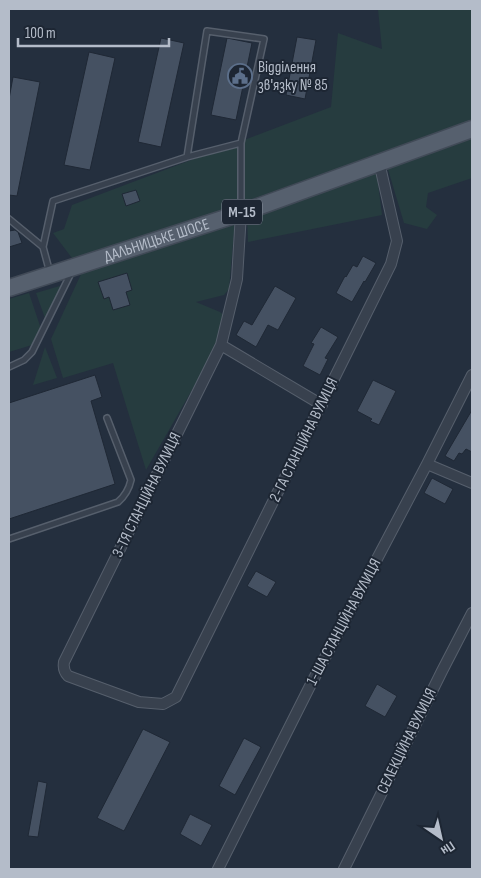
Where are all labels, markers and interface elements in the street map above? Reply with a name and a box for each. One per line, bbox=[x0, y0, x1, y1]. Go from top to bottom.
scale bar bbox=[18, 15, 169, 47]
text: 100 m bbox=[25, 24, 56, 43]
place label: Відділення зв'язку № 85 bbox=[258, 58, 328, 95]
public building icon: Відділення зв'язку № 85 bbox=[227, 63, 253, 89]
road number: М-15 bbox=[222, 200, 262, 224]
street label: ДАЛЬНИЦЬКЕ ШОСЕ bbox=[101, 214, 212, 266]
street label: 2-ГА СТАНЦІЙНА ВУЛИЦЯ bbox=[266, 375, 342, 505]
street label: 3-ТЯ СТАНЦІЙНА ВУЛИЦЯ bbox=[109, 429, 185, 561]
street label: 1-ША СТАНЦІЙНА ВУЛИЦЯ bbox=[303, 556, 385, 688]
street label: СЕЛЕКЦІЙНА ВУЛИЦЯ bbox=[373, 685, 441, 797]
north arrow bbox=[416, 813, 466, 863]
text: Пн bbox=[438, 838, 458, 859]

